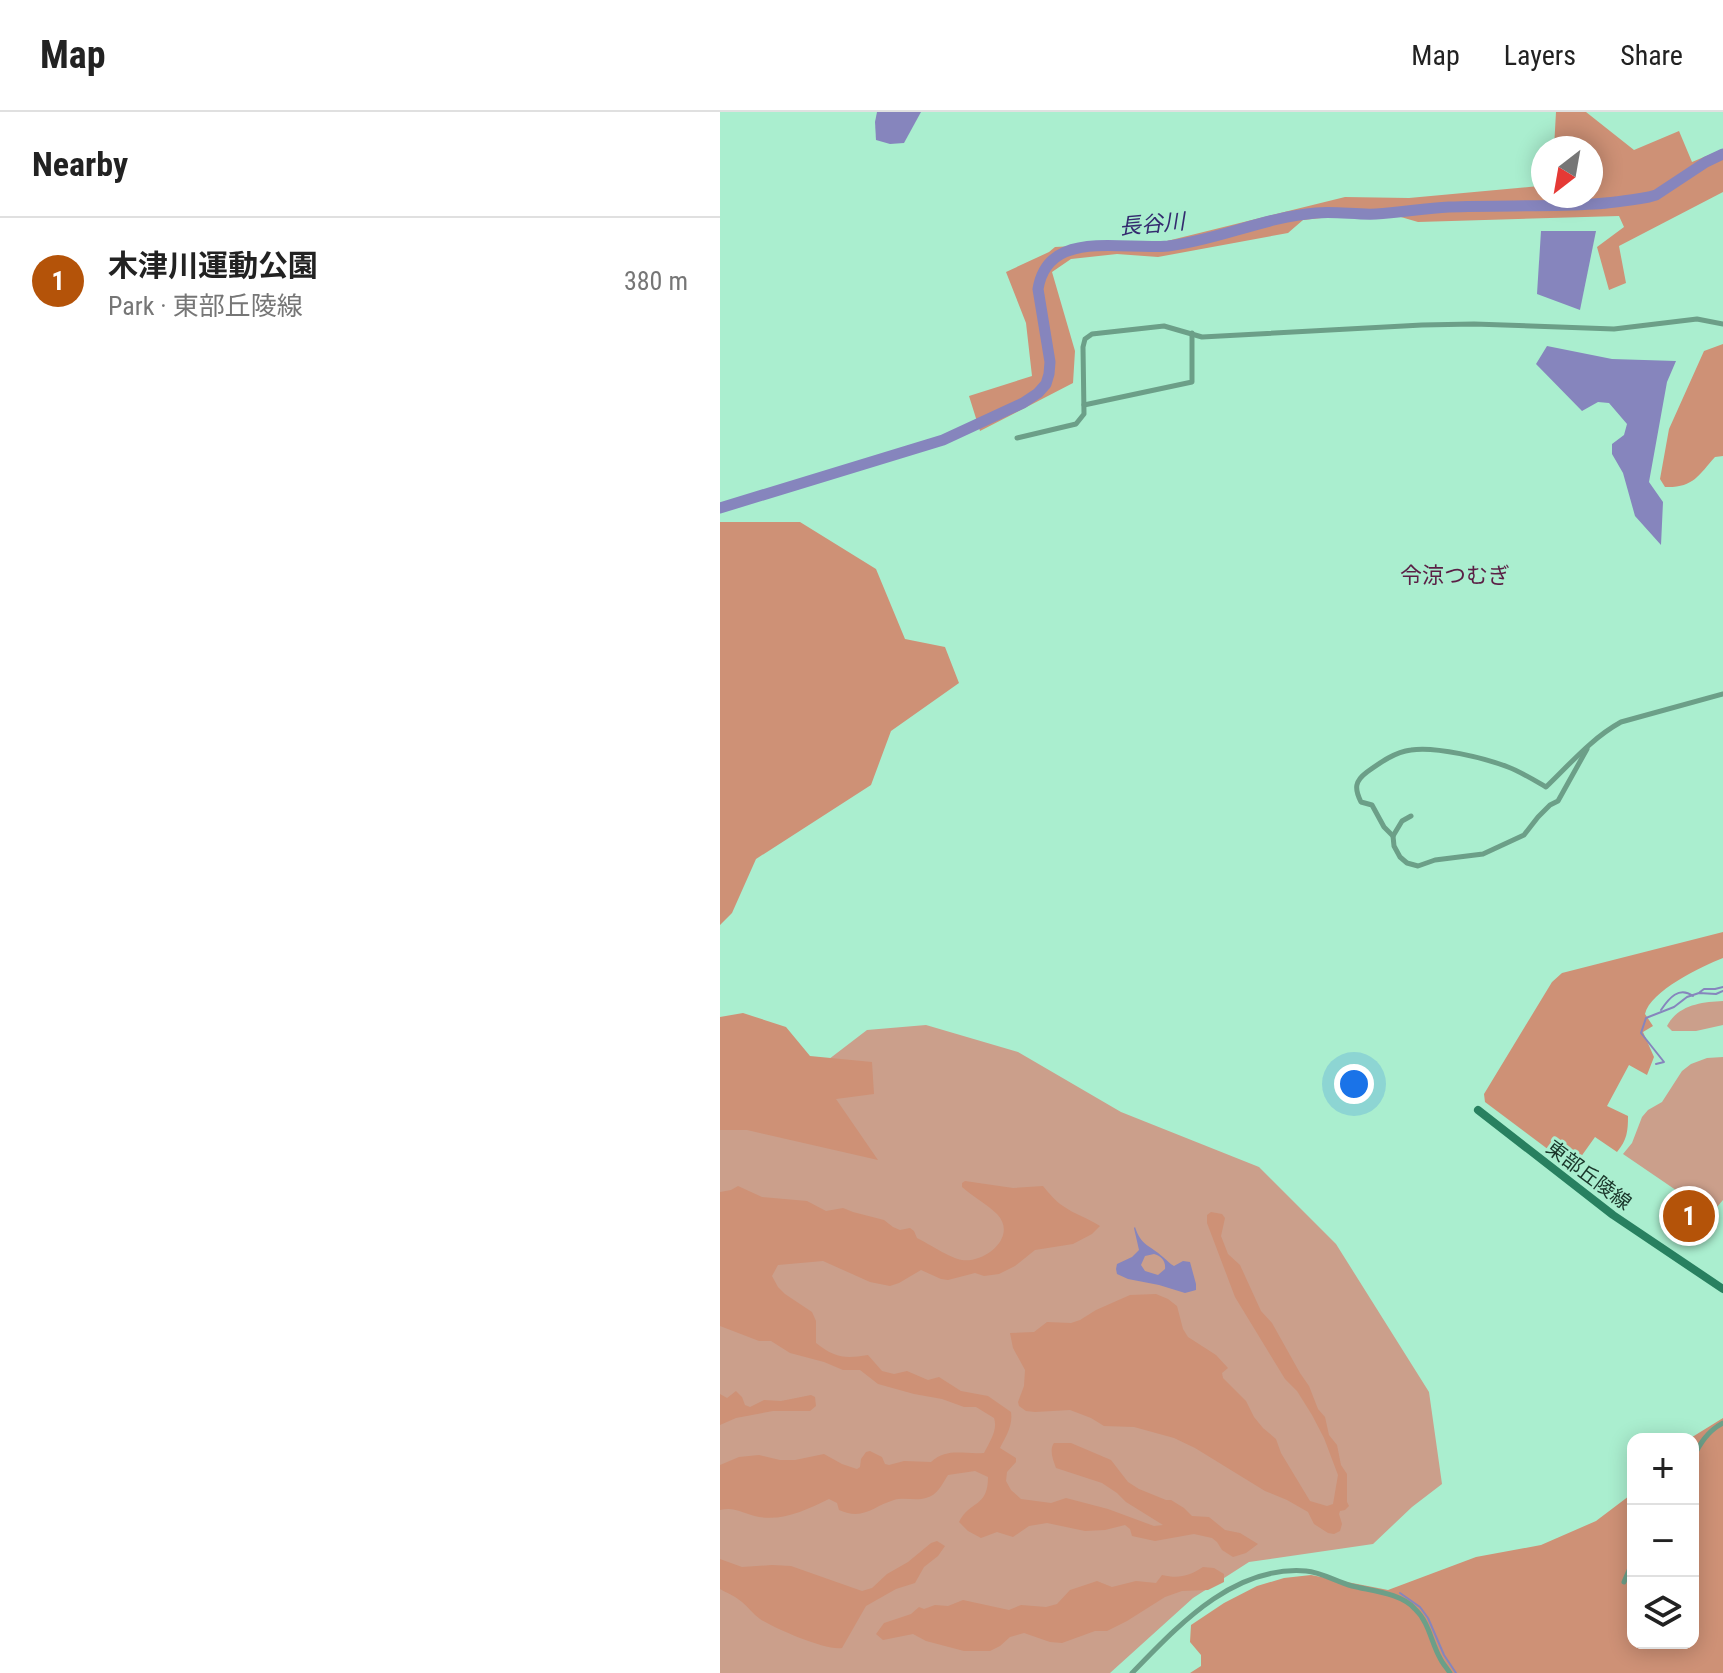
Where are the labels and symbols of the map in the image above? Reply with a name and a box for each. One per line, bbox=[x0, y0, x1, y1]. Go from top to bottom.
north arrow bbox=[1531, 136, 1603, 208]
water label: 長谷川 bbox=[1118, 208, 1188, 239]
district label: 令涼つむぎ bbox=[1400, 563, 1510, 588]
your location bbox=[1334, 1064, 1374, 1104]
street label: 東部丘陵線 bbox=[1542, 1135, 1636, 1215]
pin: 1 bbox=[1663, 1186, 1715, 1246]

